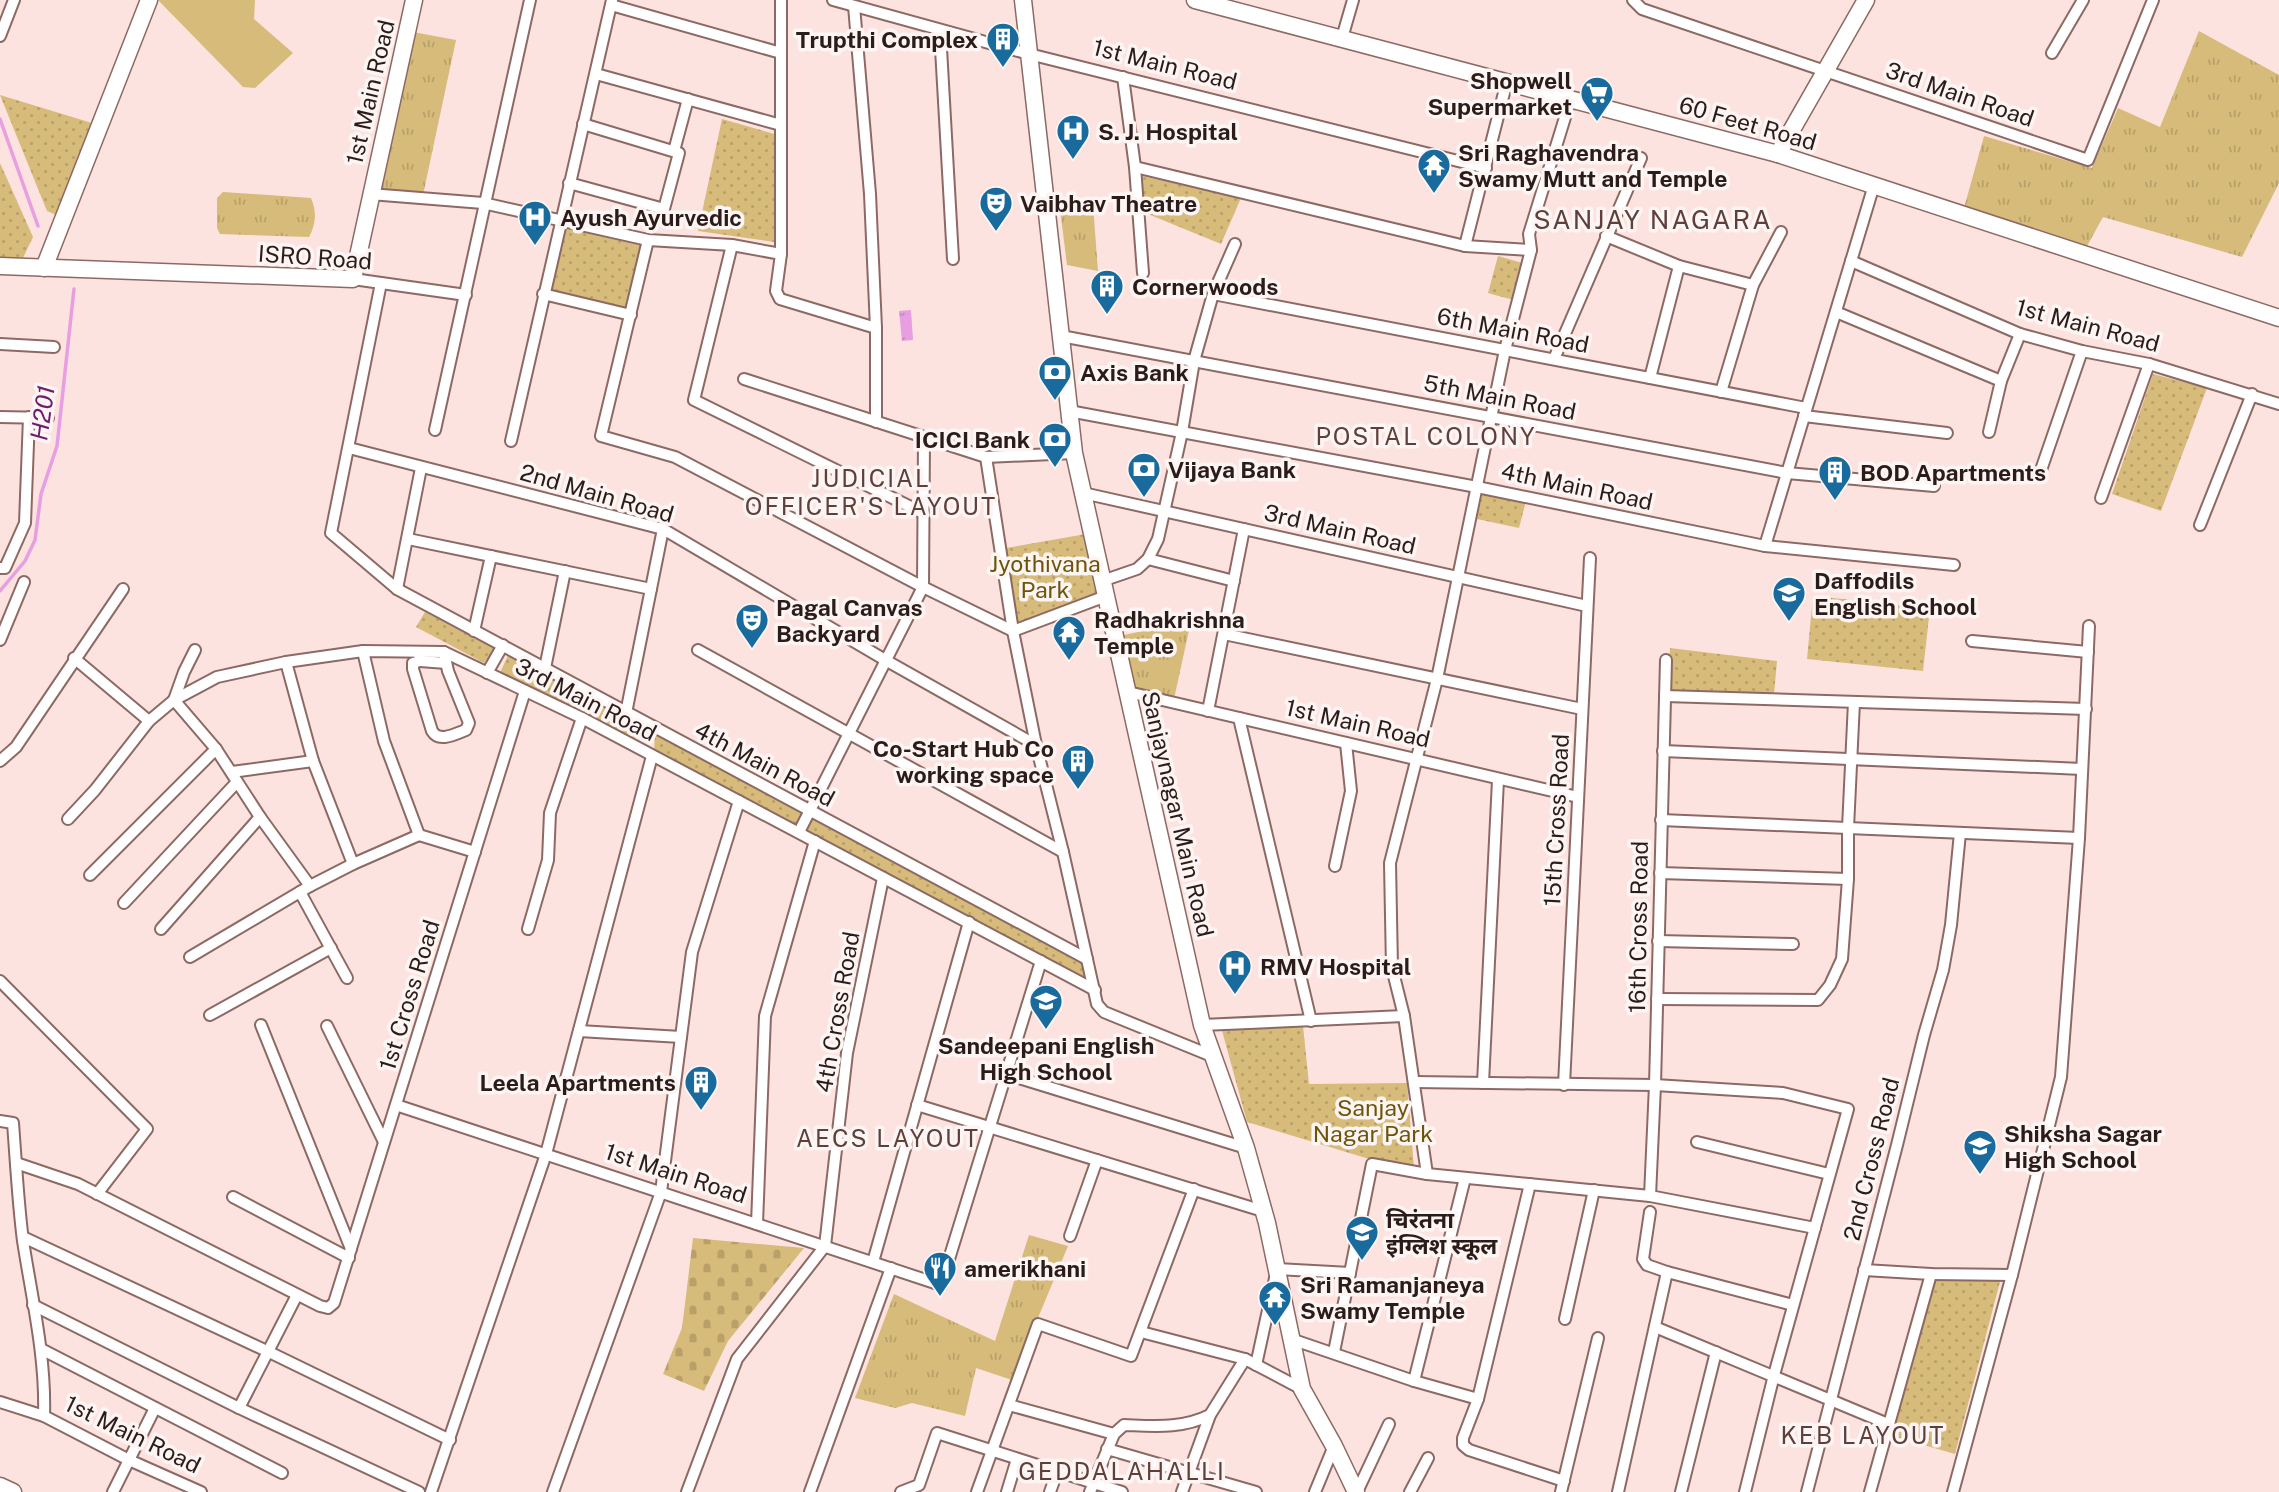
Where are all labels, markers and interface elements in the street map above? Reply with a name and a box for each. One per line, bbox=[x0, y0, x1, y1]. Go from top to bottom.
street label: 1st Main Road bbox=[340, 17, 400, 167]
building icon: Trupthi Complex bbox=[984, 20, 1022, 69]
place label: Trupthi Complex bbox=[796, 26, 978, 53]
street label: 1st Main Road bbox=[1090, 33, 1240, 95]
street label: 3rd Main Road bbox=[1882, 56, 2038, 132]
place label: Shopwell Supermarket bbox=[1427, 67, 1572, 120]
supermarket icon: Shopwell Supermarket bbox=[1578, 74, 1616, 123]
street label: 60 Feet Road bbox=[1676, 90, 1820, 156]
hospital icon: S. J. Hospital bbox=[1054, 112, 1092, 161]
place label: S. J. Hospital bbox=[1098, 118, 1238, 145]
place label: Sri Raghavendra Swamy Mutt and Temple bbox=[1458, 139, 1727, 192]
temple icon: Sri Raghavendra Swamy Mutt and Temple bbox=[1415, 146, 1453, 195]
theatre icon: Vaibhav Theatre bbox=[977, 184, 1015, 233]
place label: Vaibhav Theatre bbox=[1020, 190, 1197, 217]
hospital icon: Ayush Ayurvedic bbox=[516, 198, 554, 247]
place label: Ayush Ayurvedic bbox=[560, 204, 742, 231]
district label: SANJAY NAGARA bbox=[1533, 204, 1773, 235]
street label: ISRO Road bbox=[257, 240, 373, 274]
building icon: Cornerwoods bbox=[1088, 267, 1126, 316]
place label: Cornerwoods bbox=[1132, 273, 1278, 300]
street label: 1st Main Road bbox=[2013, 293, 2163, 357]
street label: 6th Main Road bbox=[1435, 302, 1591, 358]
bank icon: Axis Bank bbox=[1036, 353, 1074, 402]
place label: Axis Bank bbox=[1080, 359, 1189, 386]
street label: 5th Main Road bbox=[1421, 369, 1579, 425]
water label: H201 bbox=[24, 384, 60, 442]
bank icon: ICICI Bank bbox=[1036, 420, 1074, 469]
district label: POSTAL COLONY bbox=[1315, 422, 1537, 450]
place label: ICICI Bank bbox=[915, 426, 1030, 453]
bank icon: Vijaya Bank bbox=[1125, 450, 1163, 499]
building icon: BOD Apartments bbox=[1816, 453, 1854, 502]
place label: Vijaya Bank bbox=[1168, 456, 1296, 483]
street label: 4th Main Road bbox=[1499, 457, 1655, 515]
street label: 2nd Main Road bbox=[517, 458, 677, 528]
place label: BOD Apartments bbox=[1860, 459, 2046, 486]
district label: JUDICIAL OFFICER'S LAYOUT bbox=[745, 464, 997, 520]
street label: 3rd Main Road bbox=[1262, 498, 1418, 560]
park label: Jyothivana Park bbox=[989, 550, 1101, 603]
place label: Daffodils English School bbox=[1814, 567, 1977, 620]
school or university icon: Daffodils English School bbox=[1770, 574, 1808, 623]
place label: Pagal Canvas Backyard bbox=[776, 594, 923, 647]
theatre icon: Pagal Canvas Backyard bbox=[733, 601, 771, 650]
place label: Radhakrishna Temple bbox=[1094, 606, 1245, 659]
temple icon: Radhakrishna Temple bbox=[1050, 613, 1088, 662]
street label: 3rd Main Road bbox=[511, 652, 661, 746]
street label: Sanjaynagar Main Road bbox=[1137, 688, 1219, 940]
street label: 1st Main Road bbox=[1283, 693, 1433, 753]
street label: 4th Main Road bbox=[690, 716, 840, 812]
street label: 15th Cross Road bbox=[1538, 733, 1574, 907]
place label: Co-Start Hub Co working space bbox=[873, 735, 1054, 788]
building icon: Co-Start Hub Co working space bbox=[1059, 742, 1097, 791]
street label: 16th Cross Road bbox=[1623, 841, 1653, 1013]
street label: 1st Cross Road bbox=[373, 916, 445, 1074]
street label: 4th Cross Road bbox=[810, 929, 864, 1095]
hospital icon: RMV Hospital bbox=[1216, 947, 1254, 996]
place label: RMV Hospital bbox=[1260, 953, 1411, 980]
school or university icon: Sandeepani English High School bbox=[1027, 982, 1065, 1031]
place label: Sandeepani English High School bbox=[938, 1032, 1154, 1085]
building icon: Leela Apartments bbox=[682, 1063, 720, 1112]
place label: Leela Apartments bbox=[479, 1069, 676, 1096]
street label: 2nd Cross Road bbox=[1838, 1075, 1904, 1243]
park label: Sanjay Nagar Park bbox=[1313, 1094, 1433, 1147]
place label: Shiksha Sagar High School bbox=[2004, 1120, 2162, 1173]
district label: AECS LAYOUT bbox=[796, 1124, 980, 1152]
school or university icon: Shiksha Sagar High School bbox=[1961, 1127, 1999, 1176]
street label: 1st Main Road bbox=[602, 1137, 750, 1209]
place label: चिरंतना इंग्लिश स्कूल bbox=[1386, 1206, 1498, 1261]
school or university icon: चिरंतना इंग्लिश स्कूल bbox=[1343, 1213, 1381, 1262]
restaurant icon: amerikhani bbox=[921, 1249, 959, 1298]
place label: amerikhani bbox=[964, 1255, 1086, 1282]
place label: Sri Ramanjaneya Swamy Temple bbox=[1300, 1271, 1485, 1324]
temple icon: Sri Ramanjaneya Swamy Temple bbox=[1256, 1278, 1294, 1327]
street label: 1st Main Road bbox=[61, 1390, 205, 1478]
district label: KEB LAYOUT bbox=[1780, 1421, 1946, 1449]
district label: GEDDALAHALLI bbox=[1018, 1457, 1226, 1485]

